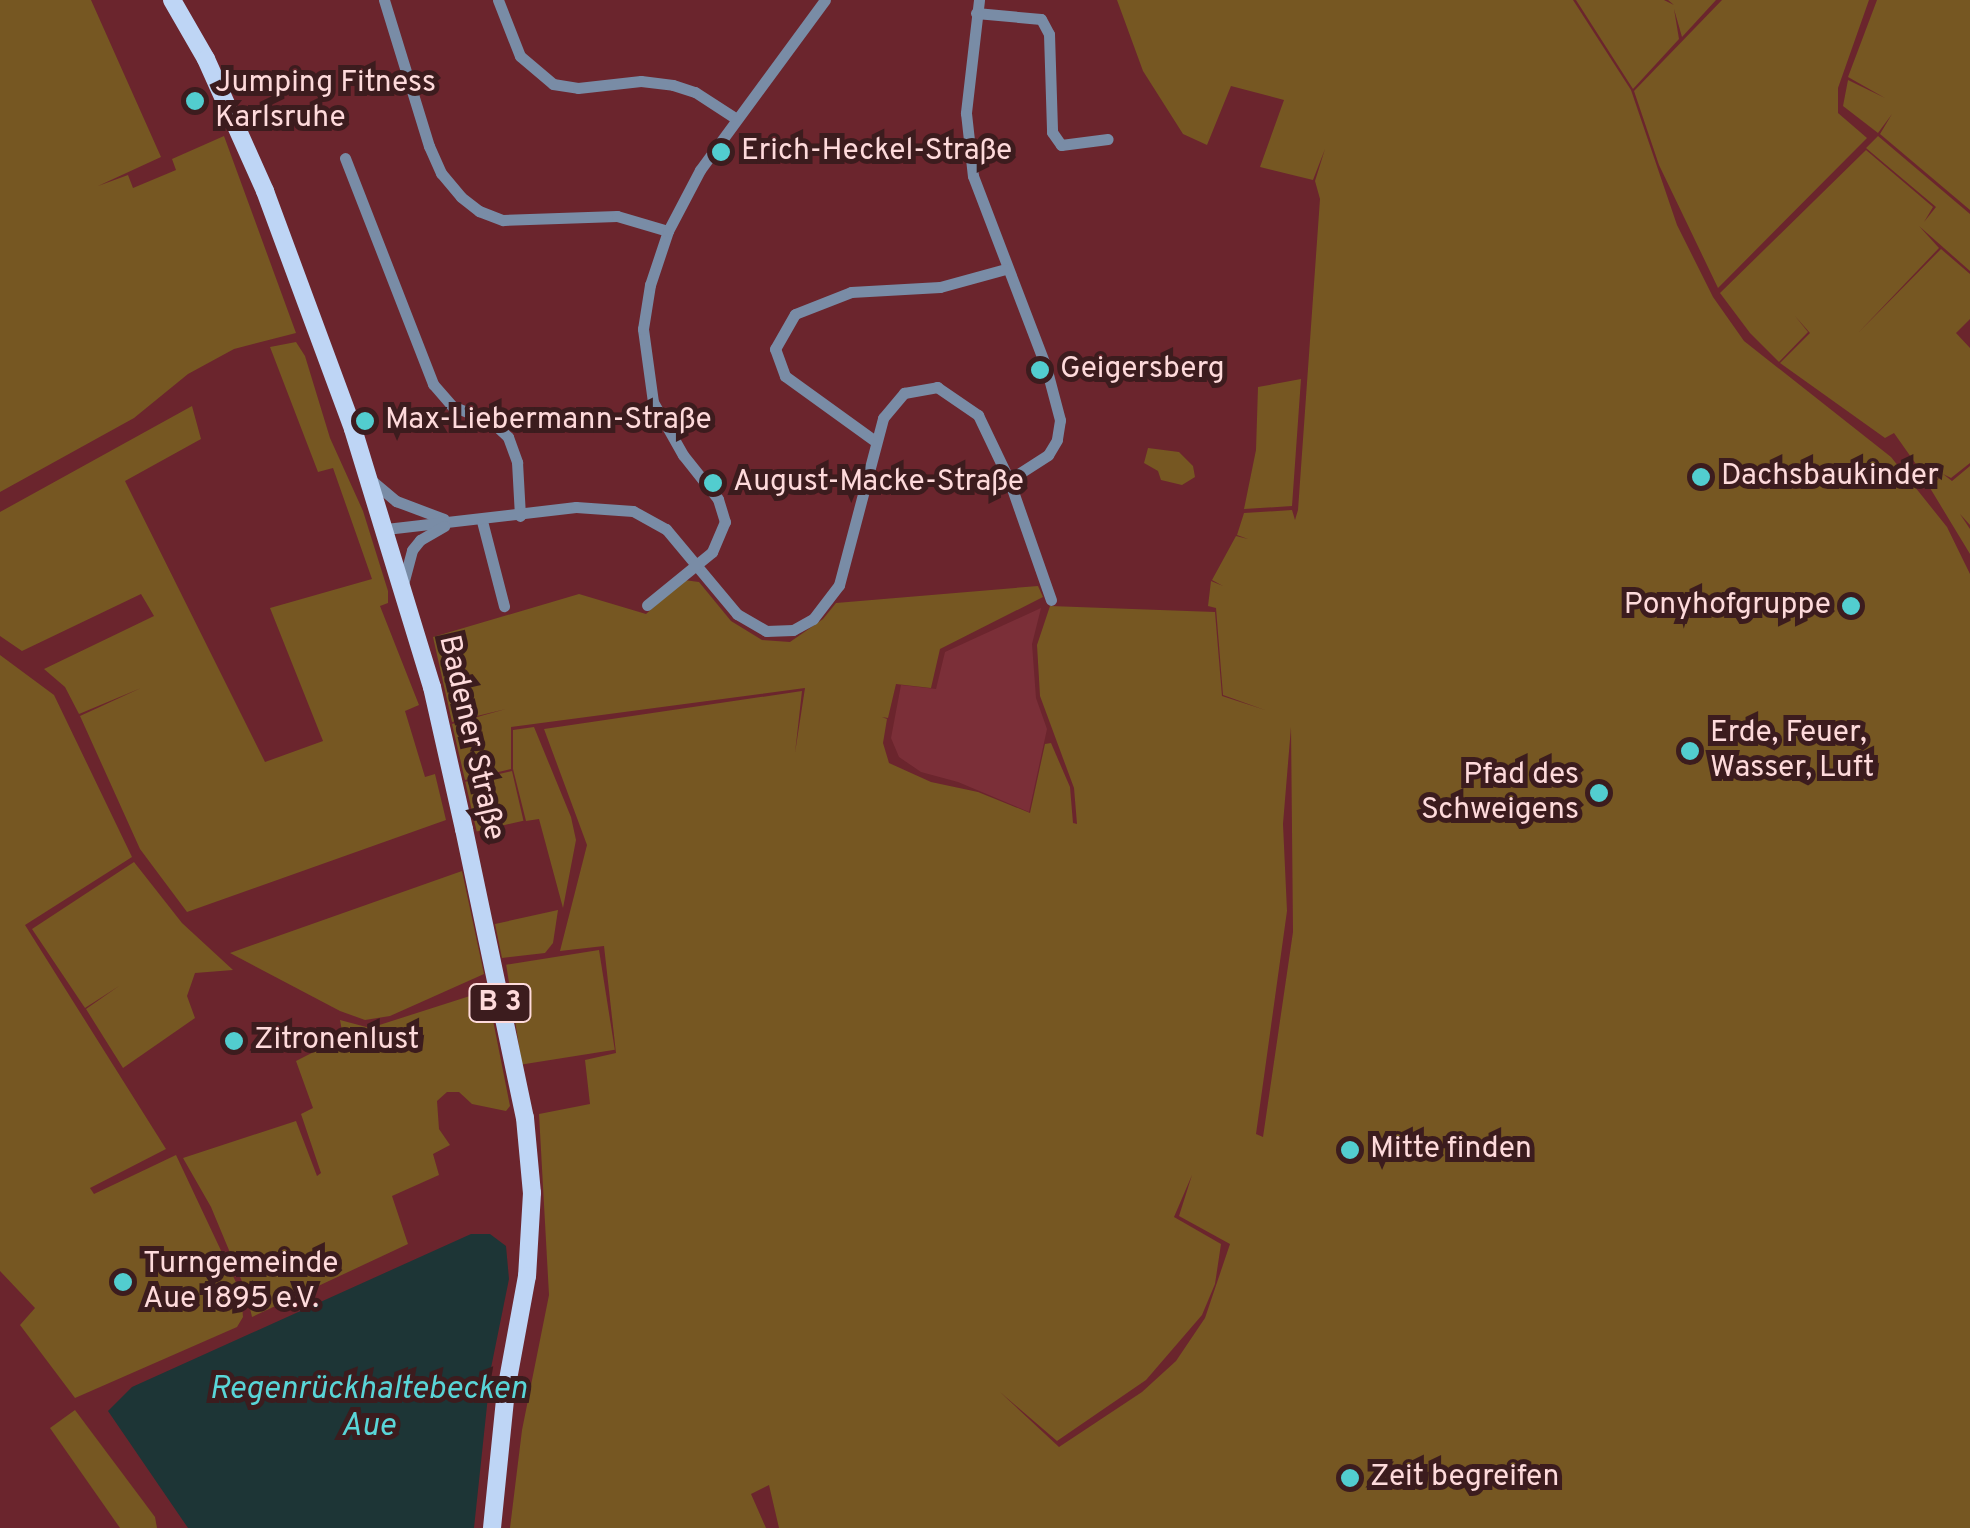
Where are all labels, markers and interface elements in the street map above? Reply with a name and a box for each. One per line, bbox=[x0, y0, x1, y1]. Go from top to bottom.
place label: Jumping Fitness Karlsruhe bbox=[215, 66, 436, 136]
marker: Jumping Fitness Karlsruhe bbox=[184, 90, 206, 112]
place label: Erich-Heckel-Straße bbox=[741, 134, 1012, 170]
marker: Erich-Heckel-Straße bbox=[710, 141, 732, 163]
place label: Geigersberg bbox=[1060, 352, 1225, 388]
marker: Geigersberg bbox=[1029, 359, 1051, 381]
place label: Max-Liebermann-Straße bbox=[385, 403, 712, 439]
marker: Max-Liebermann-Straße bbox=[354, 410, 376, 432]
place label: Dachsbaukinder bbox=[1721, 459, 1939, 495]
place label: August-Macke-Straße bbox=[733, 465, 1024, 501]
marker: Dachsbaukinder bbox=[1690, 466, 1712, 488]
marker: August-Macke-Straße bbox=[702, 472, 724, 494]
place label: Ponyhofgruppe bbox=[1624, 588, 1831, 624]
marker: Ponyhofgruppe bbox=[1840, 595, 1862, 617]
street label: Badener Straße bbox=[429, 632, 511, 844]
place label: Erde, Feuer, Wasser, Luft bbox=[1710, 716, 1874, 786]
marker: Erde, Feuer, Wasser, Luft bbox=[1679, 740, 1701, 762]
place label: Pfad des Schweigens bbox=[1421, 758, 1579, 828]
marker: Pfad des Schweigens bbox=[1588, 782, 1610, 804]
road number: B 3 bbox=[468, 980, 532, 1026]
place label: Zitronenlust bbox=[254, 1023, 419, 1059]
marker: Zitronenlust bbox=[223, 1030, 245, 1052]
place label: Mitte finden bbox=[1370, 1132, 1532, 1168]
marker: Mitte finden bbox=[1339, 1139, 1361, 1161]
place label: Turngemeinde Aue 1895 e.V. bbox=[143, 1247, 338, 1318]
marker: Turngemeinde Aue 1895 e.V. bbox=[112, 1271, 134, 1293]
water label: Regenrückhaltebecken Aue bbox=[209, 1372, 527, 1447]
place label: Zeit begreifen bbox=[1370, 1460, 1559, 1496]
marker: Zeit begreifen bbox=[1339, 1467, 1361, 1489]

